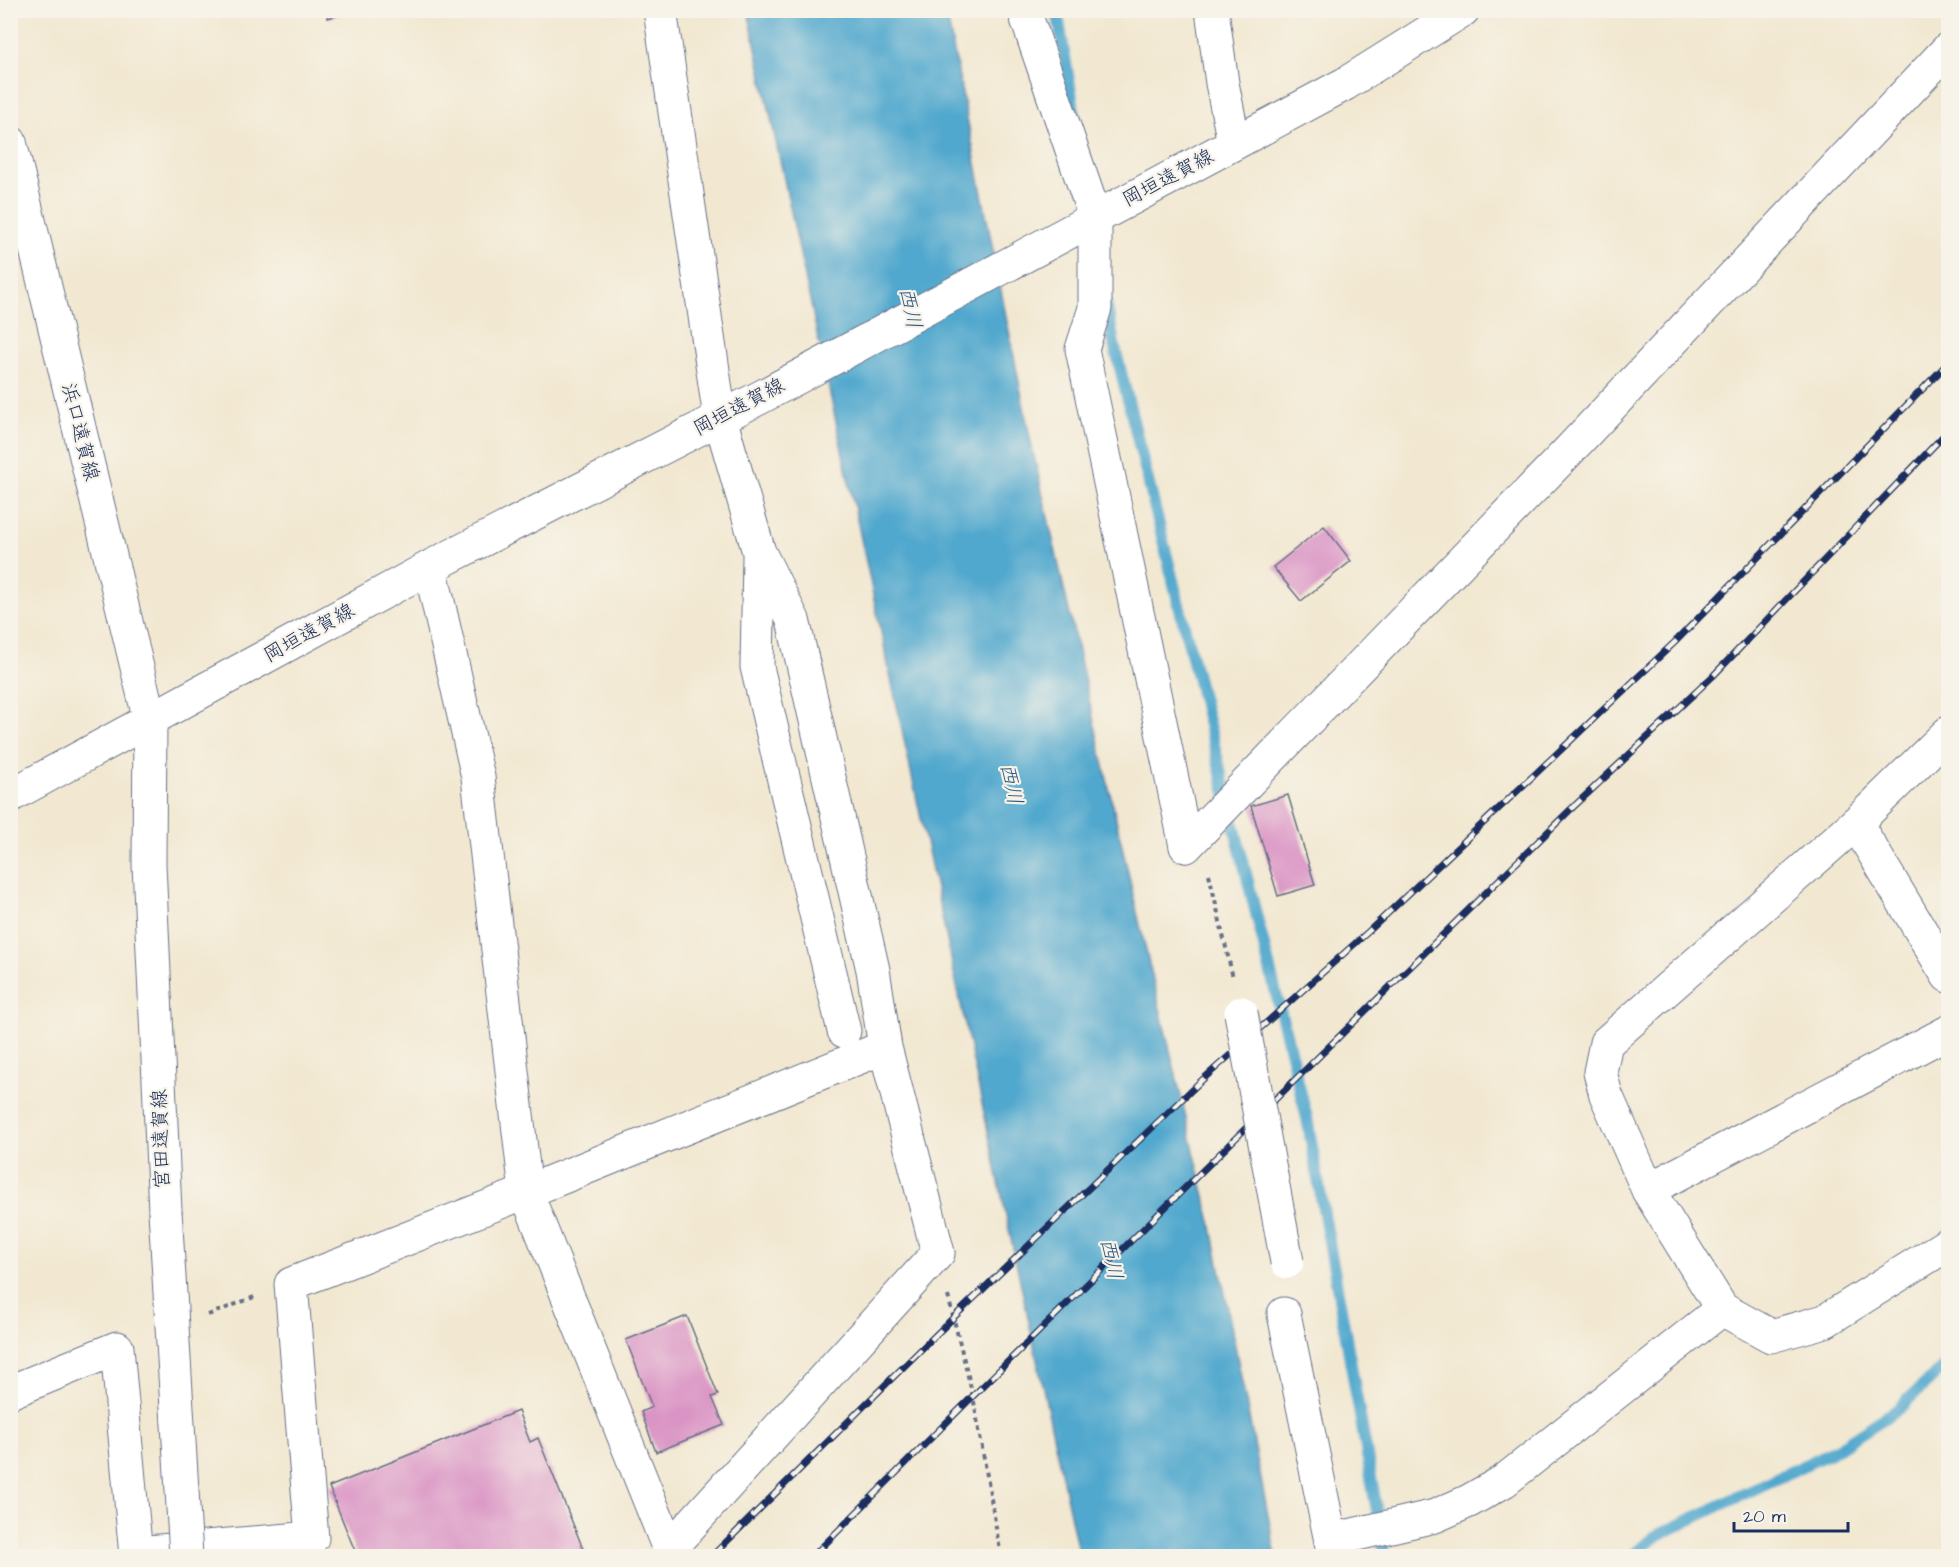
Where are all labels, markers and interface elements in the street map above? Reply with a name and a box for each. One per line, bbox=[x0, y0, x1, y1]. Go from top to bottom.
street label: 岡垣遠賀線 bbox=[1117, 142, 1219, 214]
water label: 西川 bbox=[891, 284, 929, 332]
street label: 岡垣遠賀線 bbox=[688, 371, 790, 443]
street label: 浜口遠賀線 bbox=[54, 380, 106, 484]
street label: 岡垣遠賀線 bbox=[258, 597, 360, 669]
water label: 西川 bbox=[992, 760, 1030, 808]
street label: 宮田遠賀線 bbox=[145, 1089, 177, 1189]
water label: 西川 bbox=[1092, 1235, 1130, 1283]
scale bar bbox=[1734, 1495, 1848, 1533]
text: 20 m bbox=[1743, 1504, 1786, 1529]

